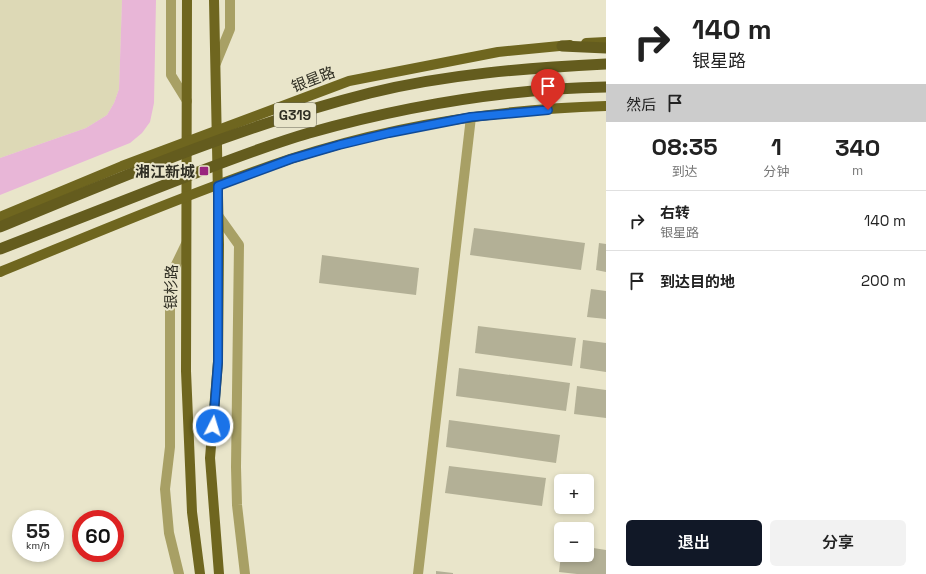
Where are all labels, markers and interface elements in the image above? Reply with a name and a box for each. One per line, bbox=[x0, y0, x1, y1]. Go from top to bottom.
text: 140 m bbox=[692, 11, 772, 47]
icon: right bbox=[626, 16, 678, 68]
text: 银星路 bbox=[692, 49, 746, 72]
street label: 银星路 bbox=[289, 62, 337, 96]
pin bbox=[531, 69, 565, 110]
icon: arrive bbox=[537, 75, 559, 97]
icon: arrive bbox=[664, 92, 686, 114]
text: 然后 bbox=[626, 95, 656, 114]
road number: G319 bbox=[274, 103, 316, 127]
text: 08:35 bbox=[652, 131, 718, 162]
text: 1 bbox=[771, 131, 782, 162]
text: 340 bbox=[835, 132, 880, 163]
place label: 湘江新城 bbox=[135, 162, 195, 181]
text: m bbox=[852, 162, 863, 179]
text: 到达 bbox=[672, 163, 698, 180]
text: 分钟 bbox=[763, 163, 789, 180]
marker: 湘江新城 bbox=[198, 165, 210, 177]
text: 右转 bbox=[660, 203, 690, 222]
icon: right bbox=[626, 210, 648, 232]
text: 140 m bbox=[864, 211, 906, 230]
text: 银星路 bbox=[660, 224, 699, 241]
street label: 银杉路 bbox=[161, 264, 181, 310]
icon: arrive bbox=[626, 270, 648, 292]
text: 200 m bbox=[861, 271, 906, 290]
text: 到达目的地 bbox=[660, 272, 735, 291]
position arrow bbox=[192, 405, 234, 447]
map controls bbox=[554, 474, 594, 562]
button: + bbox=[554, 474, 594, 514]
speed limit sign: 60 bbox=[72, 510, 124, 562]
text: 55 bbox=[26, 518, 50, 544]
button: 退出 bbox=[626, 520, 762, 566]
button: 分享 bbox=[770, 520, 906, 566]
button: − bbox=[554, 522, 594, 562]
text: km/h bbox=[26, 539, 50, 552]

